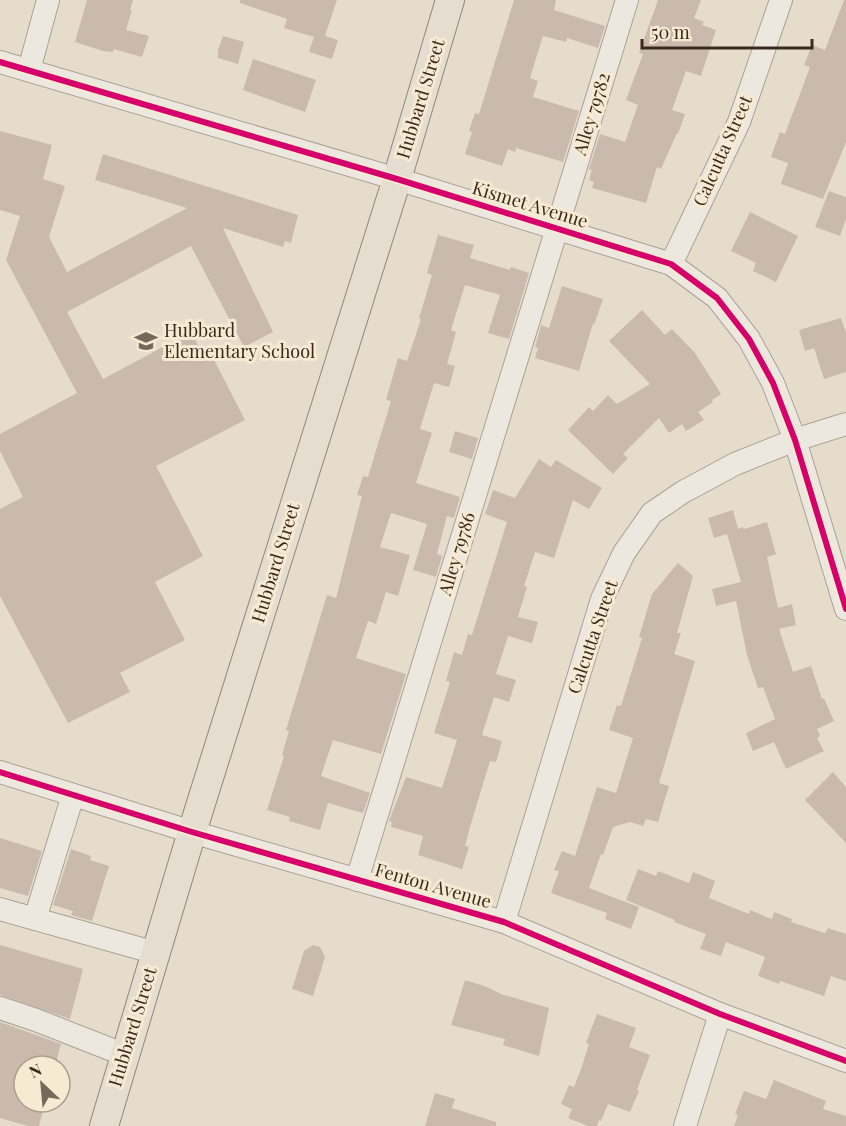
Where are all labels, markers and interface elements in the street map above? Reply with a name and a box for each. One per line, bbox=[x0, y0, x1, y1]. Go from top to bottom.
scale bar bbox=[642, 12, 812, 50]
text: 50 m bbox=[651, 20, 690, 44]
street label: Hubbard Street bbox=[390, 35, 450, 162]
street label: Alley 79782 bbox=[567, 69, 615, 159]
street label: Calcutta Street bbox=[687, 91, 758, 210]
street label: Kismet Avenue bbox=[470, 175, 591, 233]
place label: Hubbard Elementary School bbox=[164, 318, 315, 363]
school or university icon: Hubbard Elementary School bbox=[133, 328, 159, 354]
street label: Hubbard Street bbox=[245, 499, 305, 626]
street label: Alley 79786 bbox=[432, 509, 480, 599]
street label: Calcutta Street bbox=[561, 576, 623, 697]
street label: Fenton Avenue bbox=[372, 857, 494, 913]
street label: Hubbard Street bbox=[102, 963, 162, 1090]
north arrow bbox=[12, 1054, 72, 1114]
text: N bbox=[25, 1058, 45, 1082]

